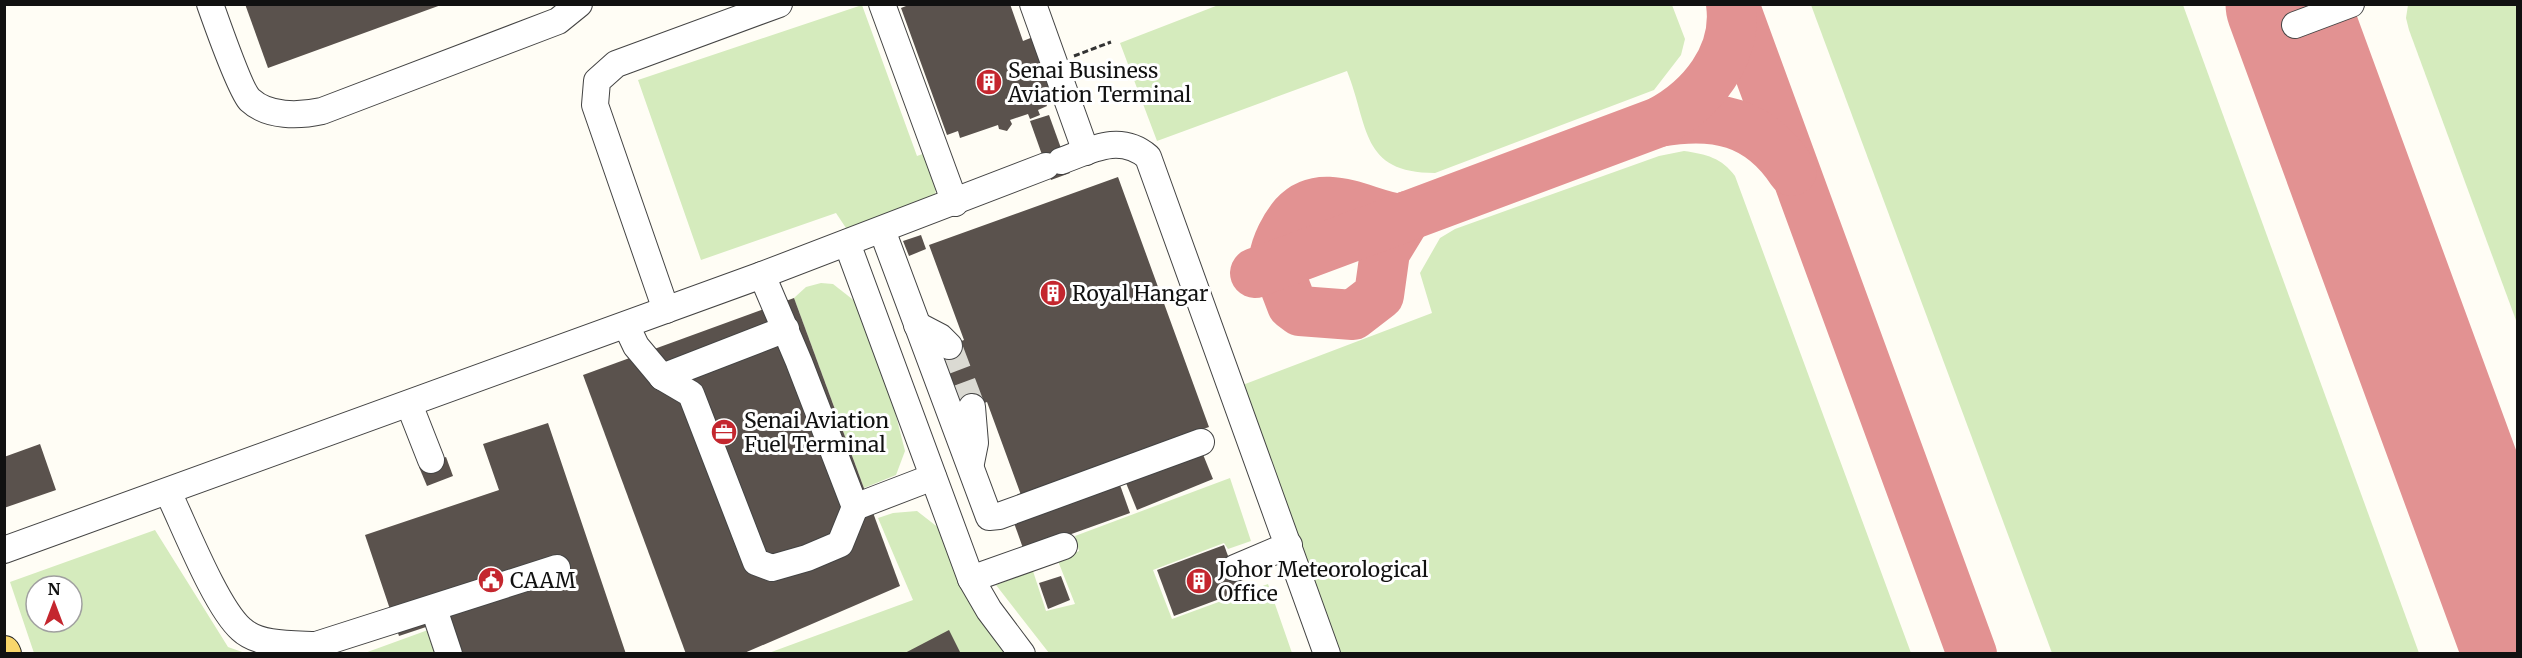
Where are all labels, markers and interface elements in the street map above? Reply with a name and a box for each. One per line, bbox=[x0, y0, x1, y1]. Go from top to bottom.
place label: Senai Business Aviation Terminal bbox=[1007, 57, 1192, 108]
building icon: Senai Business Aviation Terminal bbox=[974, 67, 1004, 97]
building icon: Royal Hangar bbox=[1038, 278, 1068, 308]
place label: Royal Hangar bbox=[1072, 280, 1208, 307]
place label: Senai Aviation Fuel Terminal bbox=[744, 407, 889, 458]
office icon: Senai Aviation Fuel Terminal bbox=[709, 417, 739, 447]
place label: Johor Meteorological Office bbox=[1217, 556, 1429, 607]
public building icon: CAAM bbox=[476, 565, 506, 595]
building icon: Johor Meteorological Office bbox=[1184, 566, 1214, 596]
place label: CAAM bbox=[510, 567, 576, 594]
north arrow bbox=[24, 574, 84, 634]
text: N bbox=[48, 579, 61, 599]

